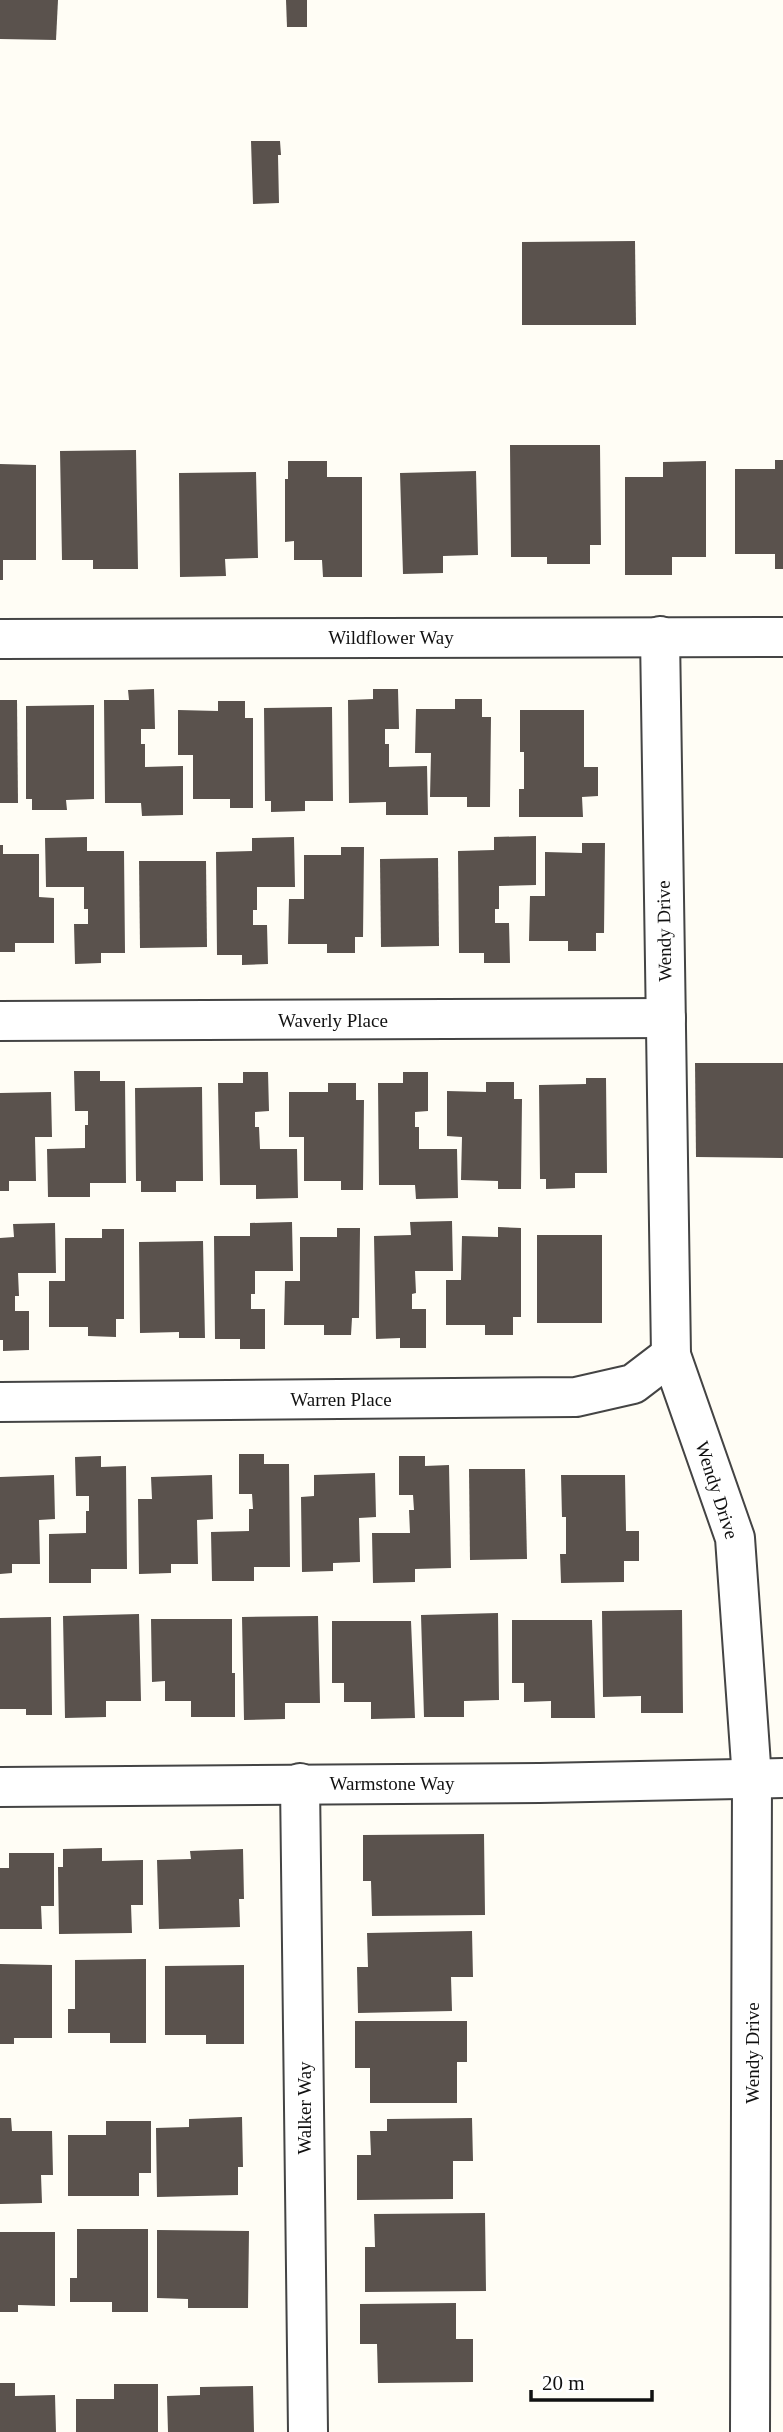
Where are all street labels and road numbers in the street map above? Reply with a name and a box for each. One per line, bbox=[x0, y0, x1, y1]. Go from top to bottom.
street label: Wildflower Way bbox=[328, 627, 454, 648]
street label: Wendy Drive bbox=[653, 880, 675, 982]
street label: Waverly Place bbox=[278, 1010, 388, 1031]
street label: Warren Place bbox=[290, 1389, 392, 1410]
street label: Wendy Drive bbox=[691, 1439, 743, 1541]
street label: Warmstone Way bbox=[330, 1773, 455, 1794]
street label: Wendy Drive bbox=[742, 2002, 763, 2104]
street label: Walker Way bbox=[294, 2061, 315, 2155]

